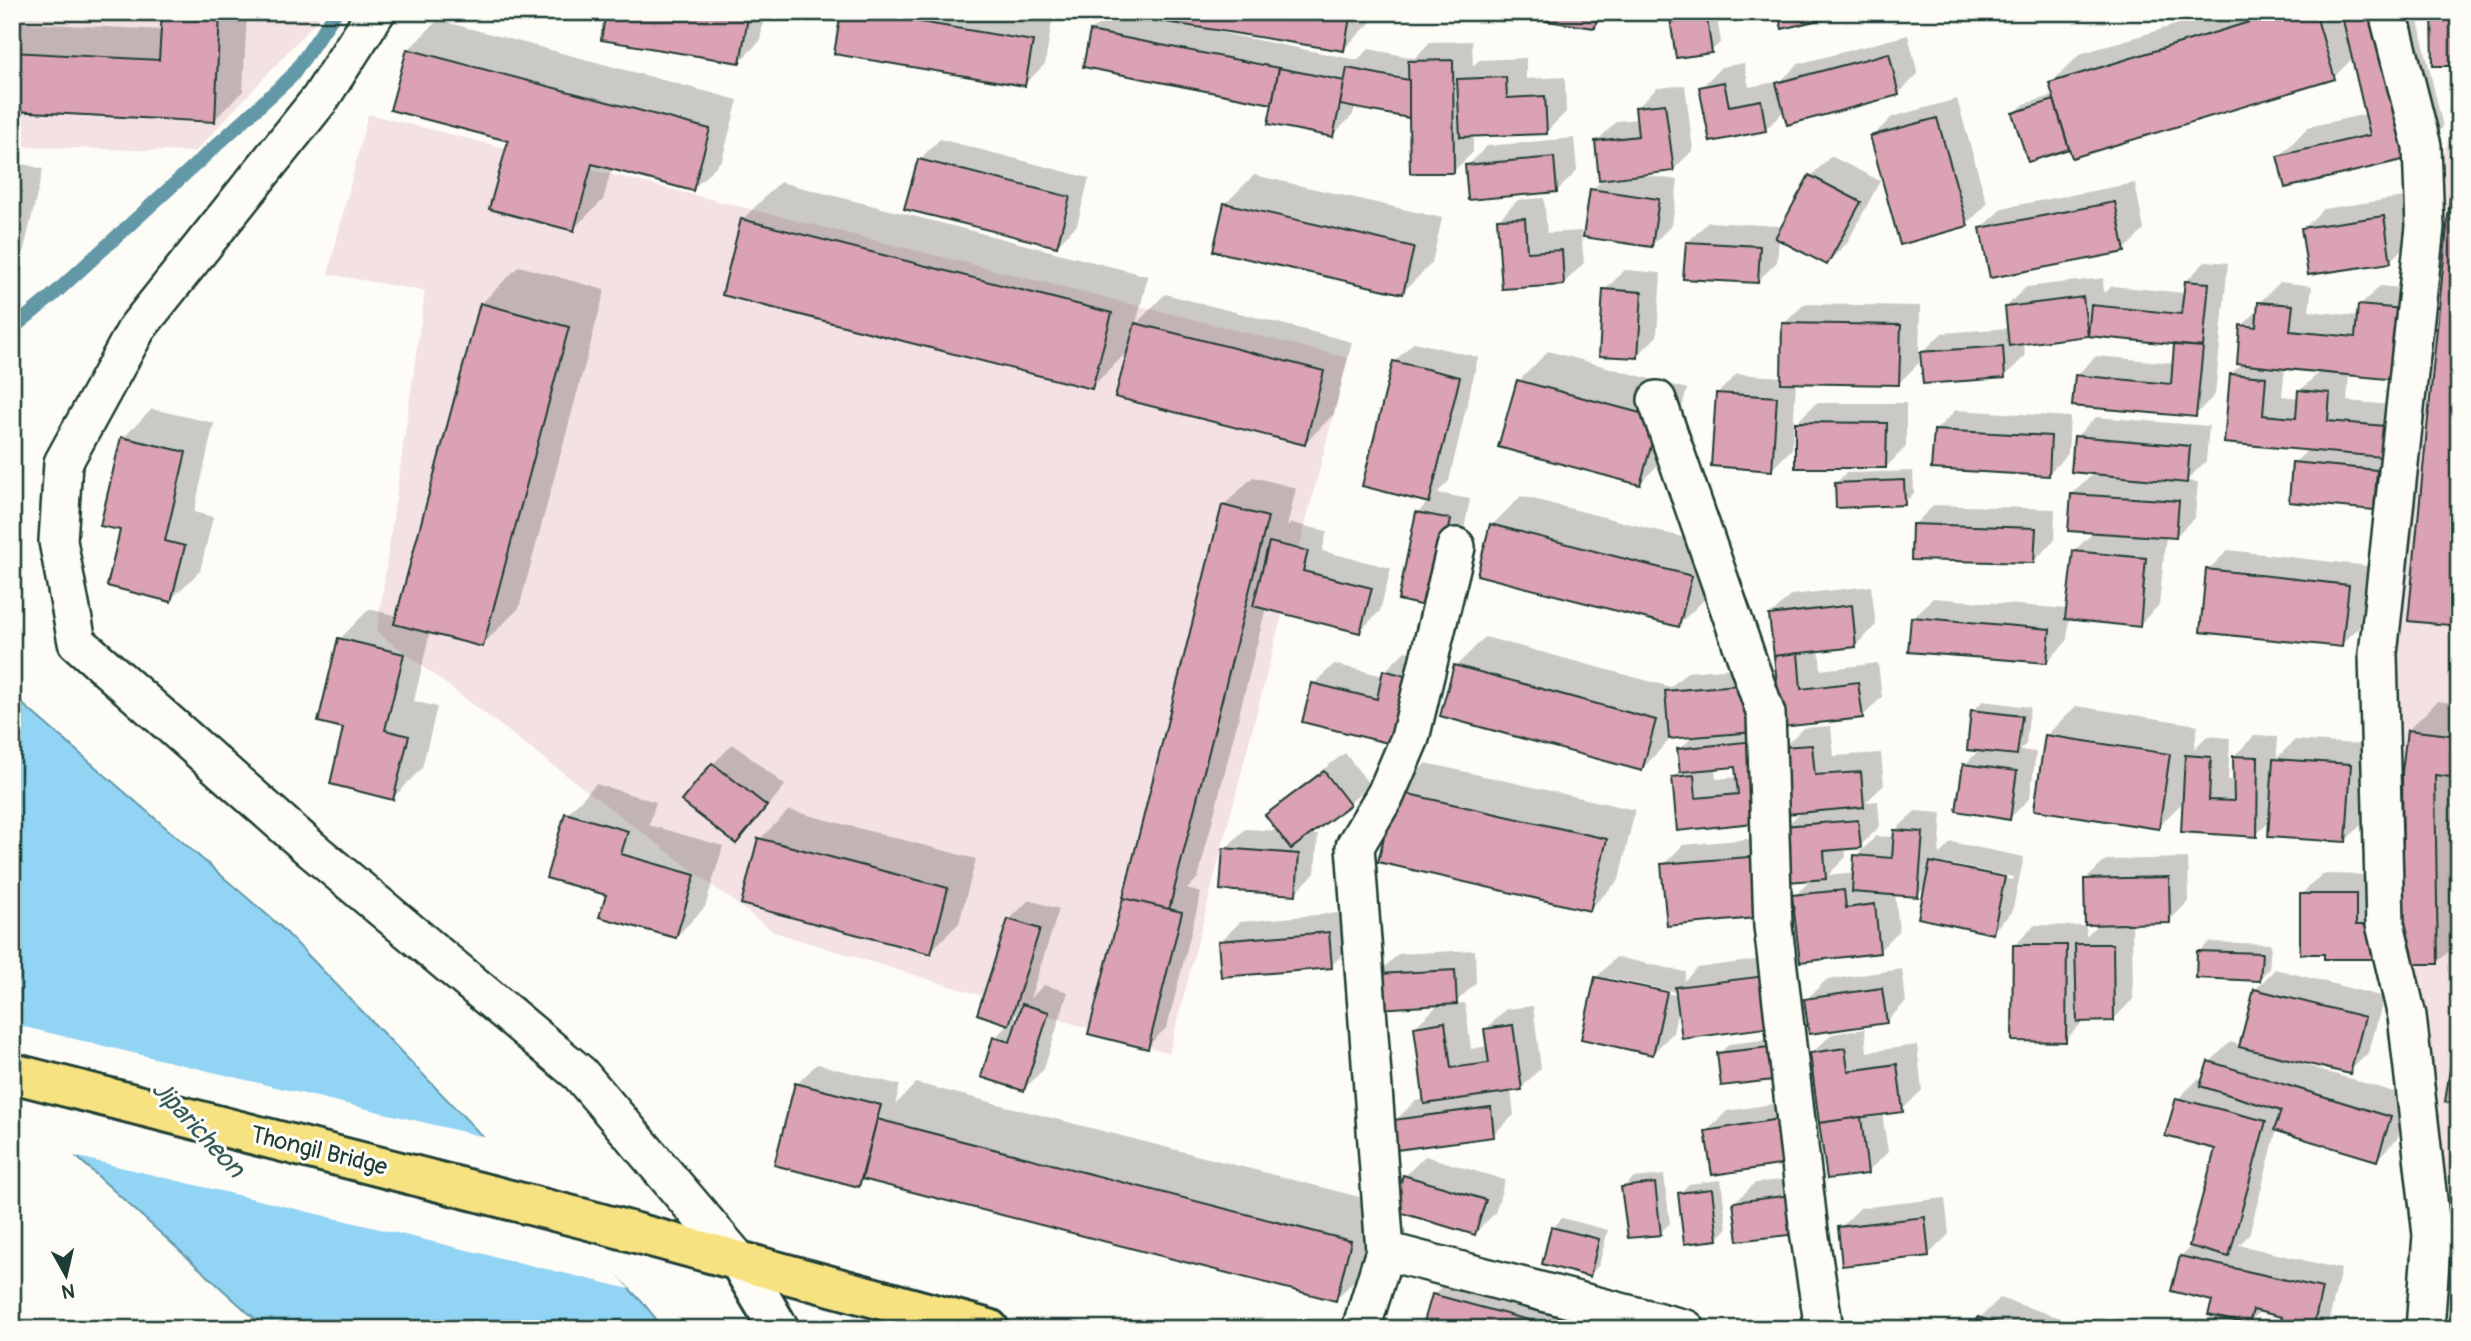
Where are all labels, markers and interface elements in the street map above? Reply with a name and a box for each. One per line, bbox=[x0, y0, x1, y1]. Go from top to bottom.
water label: Jiparicheon bbox=[145, 1073, 252, 1185]
street label: Thongil Bridge bbox=[248, 1120, 391, 1182]
north arrow bbox=[32, 1240, 102, 1310]
text: N bbox=[60, 1278, 76, 1304]

